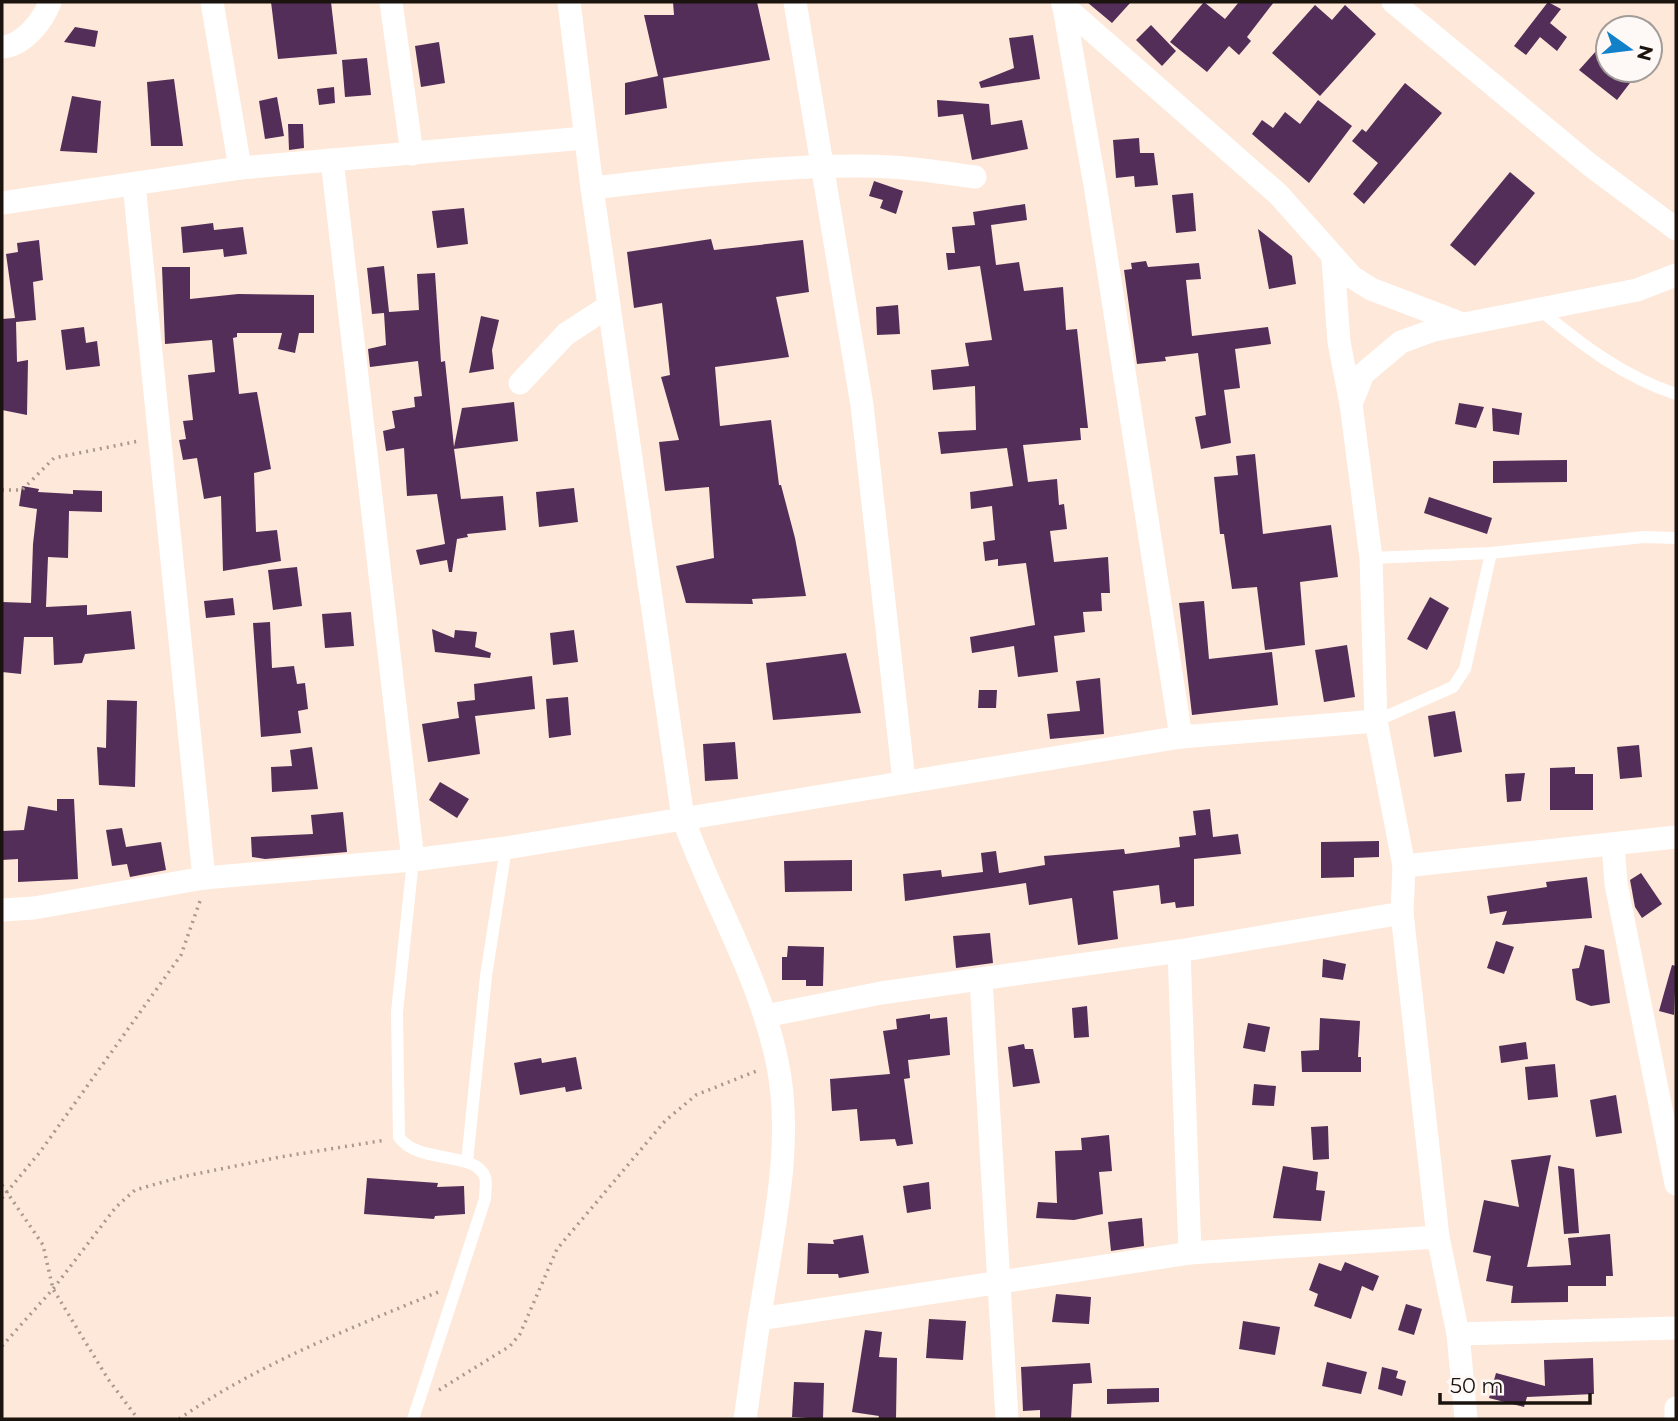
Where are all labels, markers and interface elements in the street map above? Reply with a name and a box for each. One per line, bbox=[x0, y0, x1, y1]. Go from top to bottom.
north arrow bbox=[1594, 14, 1664, 84]
text: N bbox=[1632, 43, 1658, 63]
scale bar bbox=[1440, 1362, 1590, 1406]
text: 50 m bbox=[1450, 1373, 1504, 1398]

